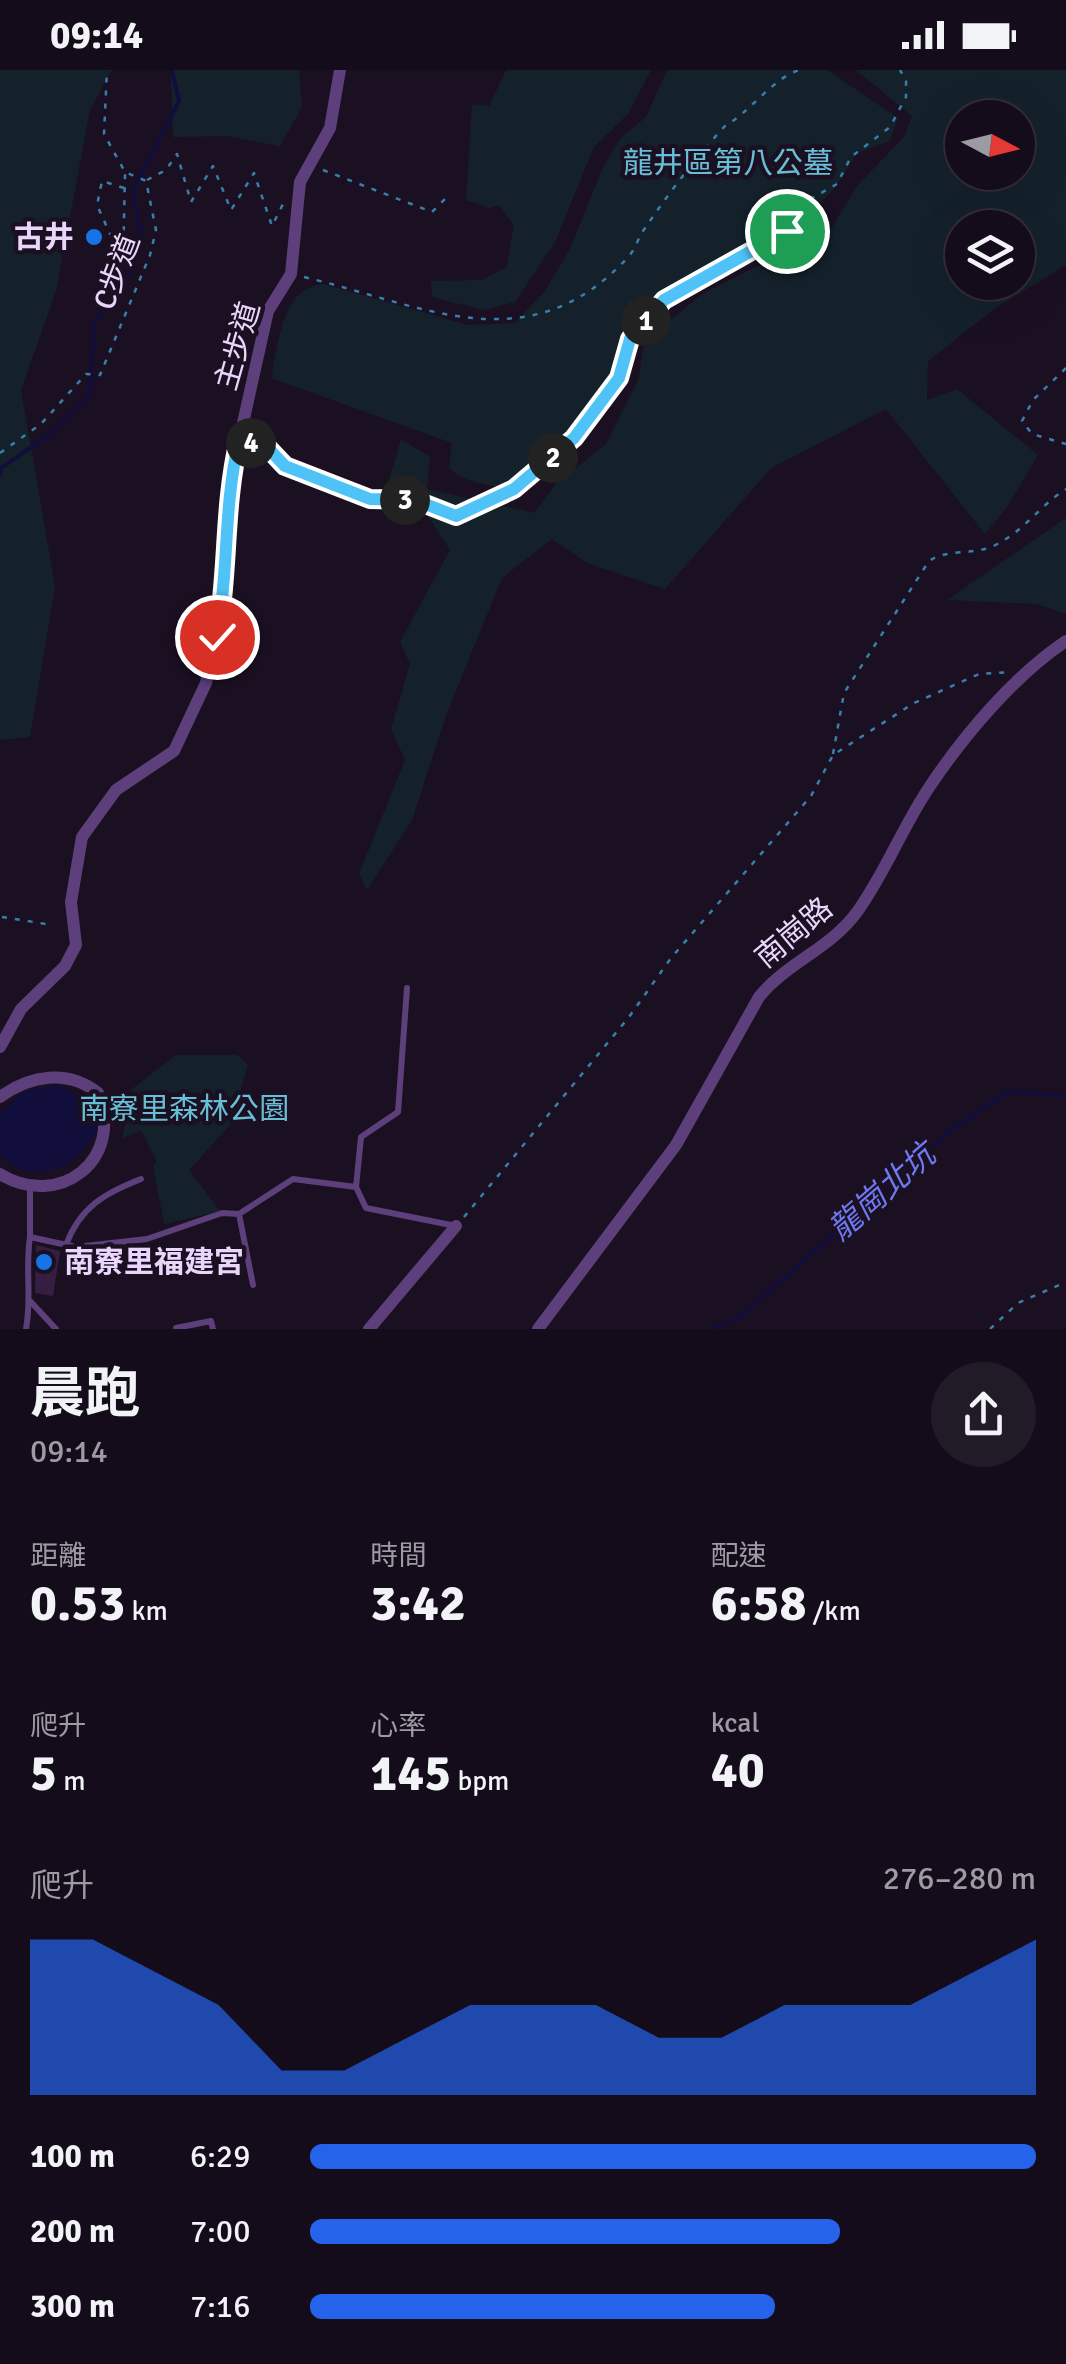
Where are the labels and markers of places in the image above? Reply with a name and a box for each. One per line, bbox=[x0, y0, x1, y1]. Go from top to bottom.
pin bbox=[745, 189, 830, 274]
place label: 古井 bbox=[14, 219, 74, 256]
marker: 古井 bbox=[83, 226, 105, 248]
pin: 1 bbox=[621, 296, 671, 346]
pin: 4 bbox=[226, 418, 276, 468]
pin: 2 bbox=[528, 433, 578, 483]
pin: 3 bbox=[380, 475, 430, 525]
pin bbox=[175, 595, 260, 680]
place label: 南寮里福建宮 bbox=[64, 1244, 244, 1281]
marker: 南寮里福建宮 bbox=[33, 1251, 55, 1273]

